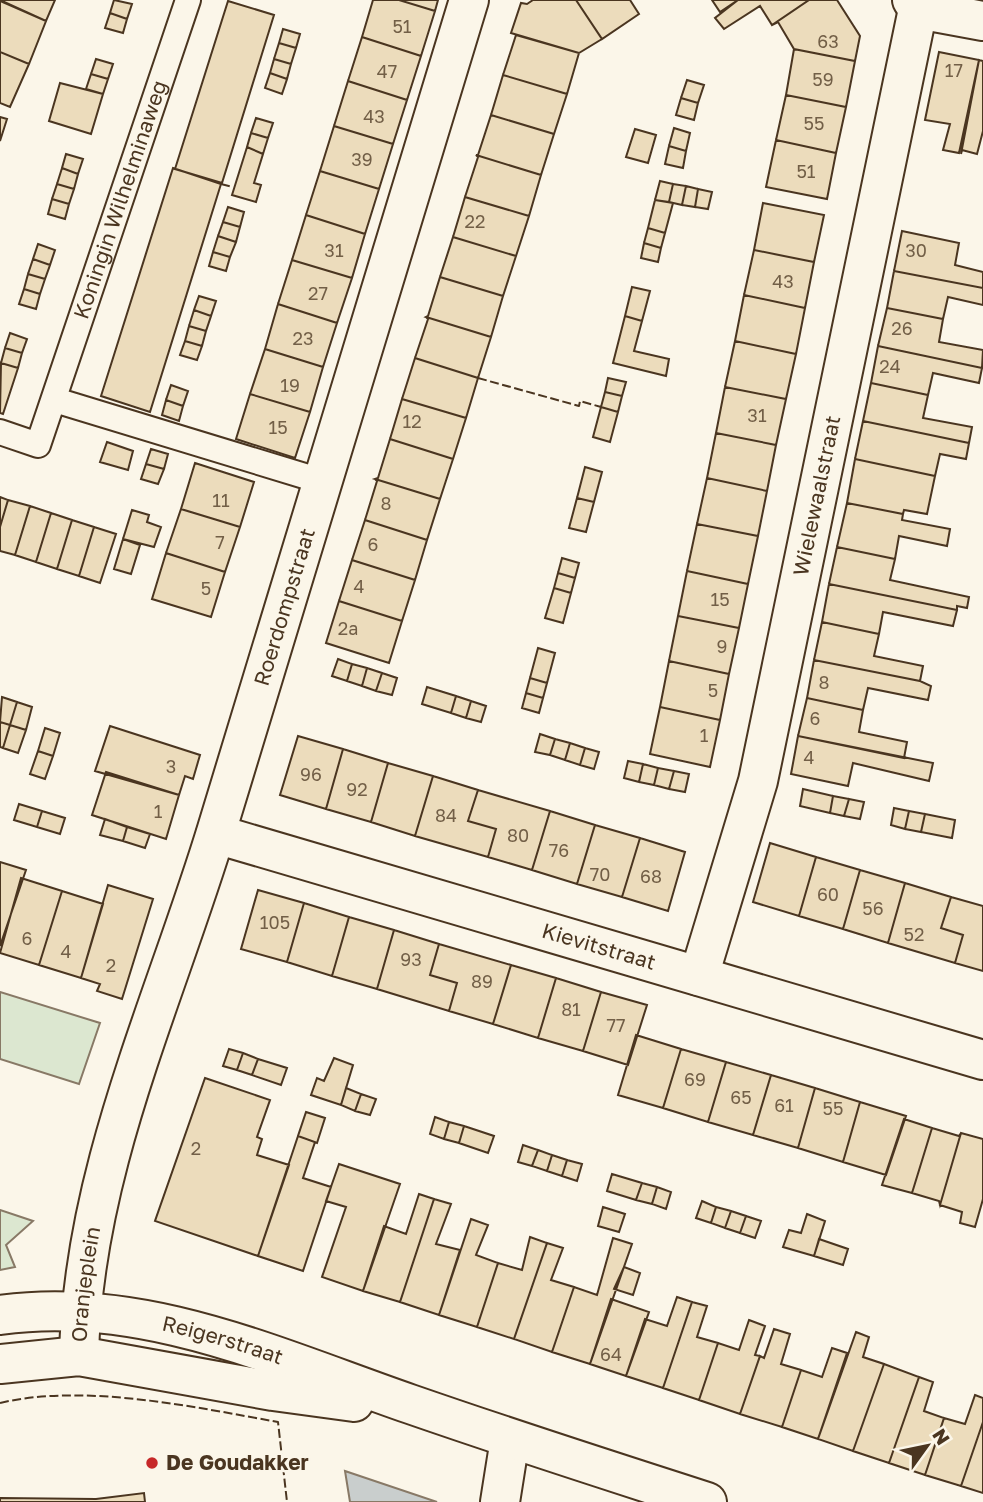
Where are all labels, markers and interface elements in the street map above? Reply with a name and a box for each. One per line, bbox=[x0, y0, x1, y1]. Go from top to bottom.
house number: 51 bbox=[392, 15, 412, 37]
house number: 63 bbox=[817, 30, 839, 52]
house number: 17 bbox=[945, 59, 963, 81]
house number: 47 bbox=[377, 60, 397, 82]
house number: 59 bbox=[812, 68, 834, 90]
street label: Koningin Wilhelminaweg bbox=[67, 77, 172, 322]
house number: 43 bbox=[363, 105, 385, 127]
house number: 55 bbox=[804, 112, 824, 134]
house number: 39 bbox=[351, 148, 373, 170]
house number: 51 bbox=[796, 160, 816, 182]
house number: 22 bbox=[465, 210, 485, 232]
house number: 31 bbox=[324, 239, 344, 261]
house number: 30 bbox=[905, 239, 927, 261]
house number: 43 bbox=[772, 270, 794, 292]
house number: 27 bbox=[308, 282, 328, 304]
house number: 26 bbox=[891, 317, 913, 339]
house number: 23 bbox=[293, 327, 313, 349]
house number: 24 bbox=[879, 355, 901, 377]
house number: 19 bbox=[280, 374, 300, 396]
house number: 31 bbox=[747, 404, 767, 426]
house number: 12 bbox=[402, 410, 422, 432]
street label: Wielewaalstraat bbox=[787, 413, 845, 578]
house number: 15 bbox=[268, 416, 288, 438]
house number: 11 bbox=[212, 489, 230, 511]
house number: 8 bbox=[381, 492, 391, 514]
street label: Roerdompstraat bbox=[248, 525, 320, 689]
house number: 7 bbox=[215, 531, 225, 553]
house number: 6 bbox=[368, 533, 378, 555]
house number: 4 bbox=[354, 575, 365, 597]
house number: 5 bbox=[201, 577, 211, 599]
house number: 15 bbox=[710, 588, 730, 610]
house number: 2a bbox=[338, 617, 358, 639]
house number: 9 bbox=[717, 635, 727, 657]
house number: 8 bbox=[819, 671, 829, 693]
house number: 5 bbox=[708, 679, 718, 701]
house number: 6 bbox=[810, 707, 820, 729]
house number: 1 bbox=[700, 724, 709, 746]
house number: 4 bbox=[804, 746, 815, 768]
house number: 3 bbox=[166, 755, 176, 777]
house number: 96 bbox=[300, 763, 322, 785]
house number: 92 bbox=[346, 778, 368, 800]
house number: 1 bbox=[154, 800, 163, 822]
house number: 84 bbox=[435, 804, 457, 826]
house number: 80 bbox=[507, 824, 529, 846]
house number: 76 bbox=[549, 839, 569, 861]
house number: 70 bbox=[590, 863, 610, 885]
house number: 68 bbox=[640, 865, 662, 887]
house number: 60 bbox=[817, 883, 839, 905]
house number: 56 bbox=[862, 897, 884, 919]
house number: 105 bbox=[260, 911, 290, 933]
street label: Kievitstraat bbox=[539, 917, 659, 975]
house number: 52 bbox=[904, 923, 924, 945]
house number: 6 bbox=[22, 927, 32, 949]
house number: 4 bbox=[61, 940, 72, 962]
house number: 93 bbox=[400, 948, 422, 970]
house number: 2 bbox=[106, 954, 116, 976]
house number: 89 bbox=[471, 970, 493, 992]
house number: 81 bbox=[561, 998, 581, 1020]
house number: 77 bbox=[606, 1014, 626, 1036]
house number: 69 bbox=[684, 1068, 706, 1090]
house number: 65 bbox=[730, 1086, 752, 1108]
house number: 61 bbox=[774, 1094, 794, 1116]
house number: 55 bbox=[823, 1097, 843, 1119]
house number: 2 bbox=[191, 1137, 201, 1159]
street label: Oranjeplein bbox=[65, 1224, 105, 1343]
street label: Reigerstraat bbox=[160, 1310, 287, 1369]
house number: 64 bbox=[600, 1343, 622, 1365]
north arrow bbox=[892, 1411, 962, 1481]
text: N bbox=[928, 1424, 955, 1449]
place label: De Goudakker bbox=[166, 1449, 309, 1475]
marker: De Goudakker bbox=[144, 1455, 160, 1471]

